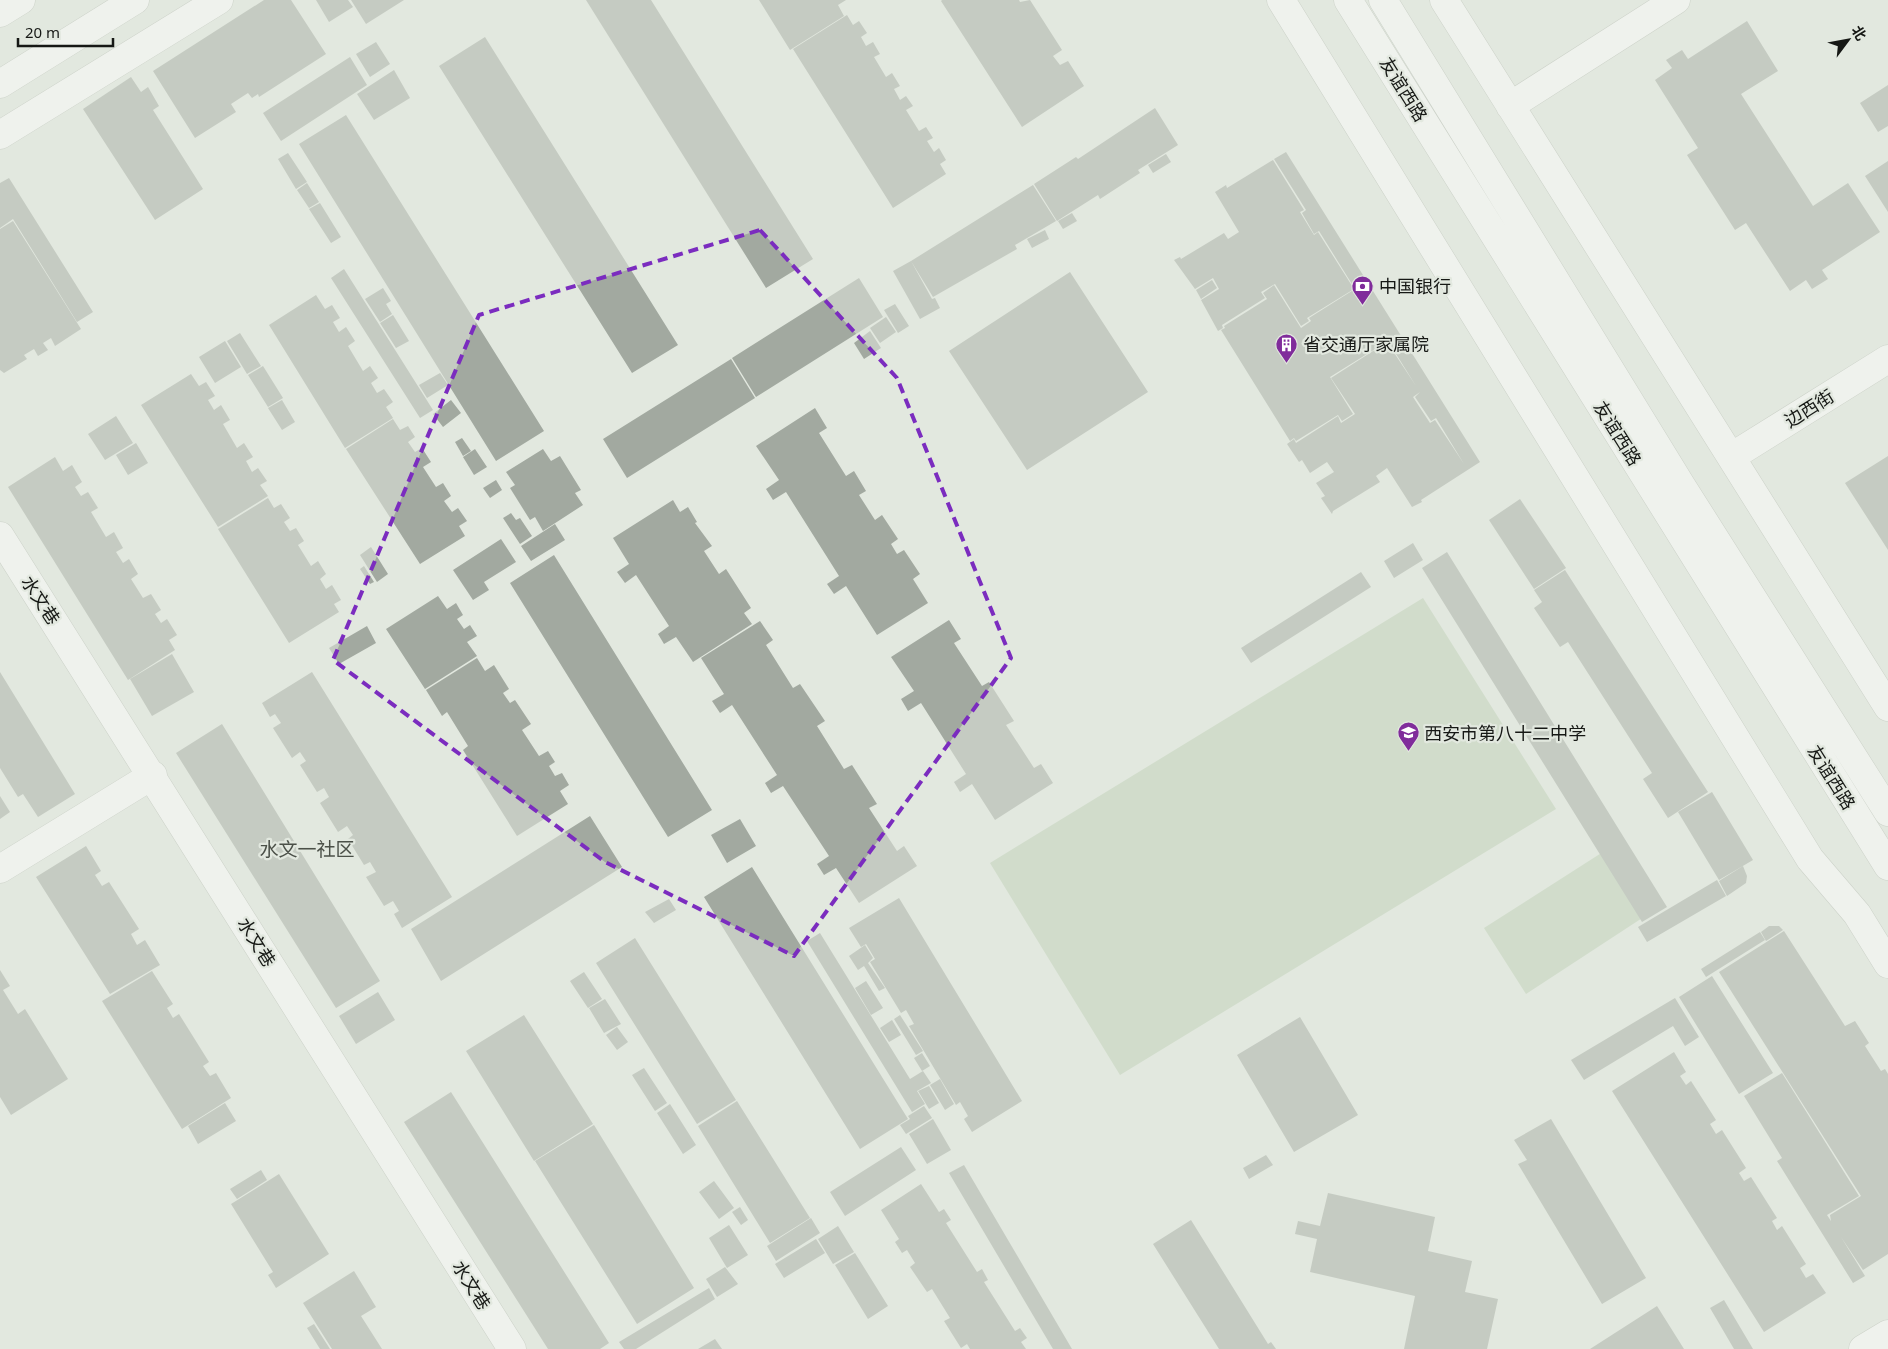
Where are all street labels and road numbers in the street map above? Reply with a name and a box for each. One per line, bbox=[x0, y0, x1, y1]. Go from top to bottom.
street label: 友谊西路 bbox=[1375, 52, 1433, 126]
street label: 边西街 bbox=[1780, 384, 1838, 432]
street label: 友谊西路 bbox=[1589, 396, 1647, 470]
street label: 水文巷 bbox=[16, 571, 66, 629]
street label: 友谊西路 bbox=[1803, 740, 1861, 814]
street label: 水文巷 bbox=[233, 913, 281, 971]
street label: 水文巷 bbox=[448, 1256, 496, 1314]

